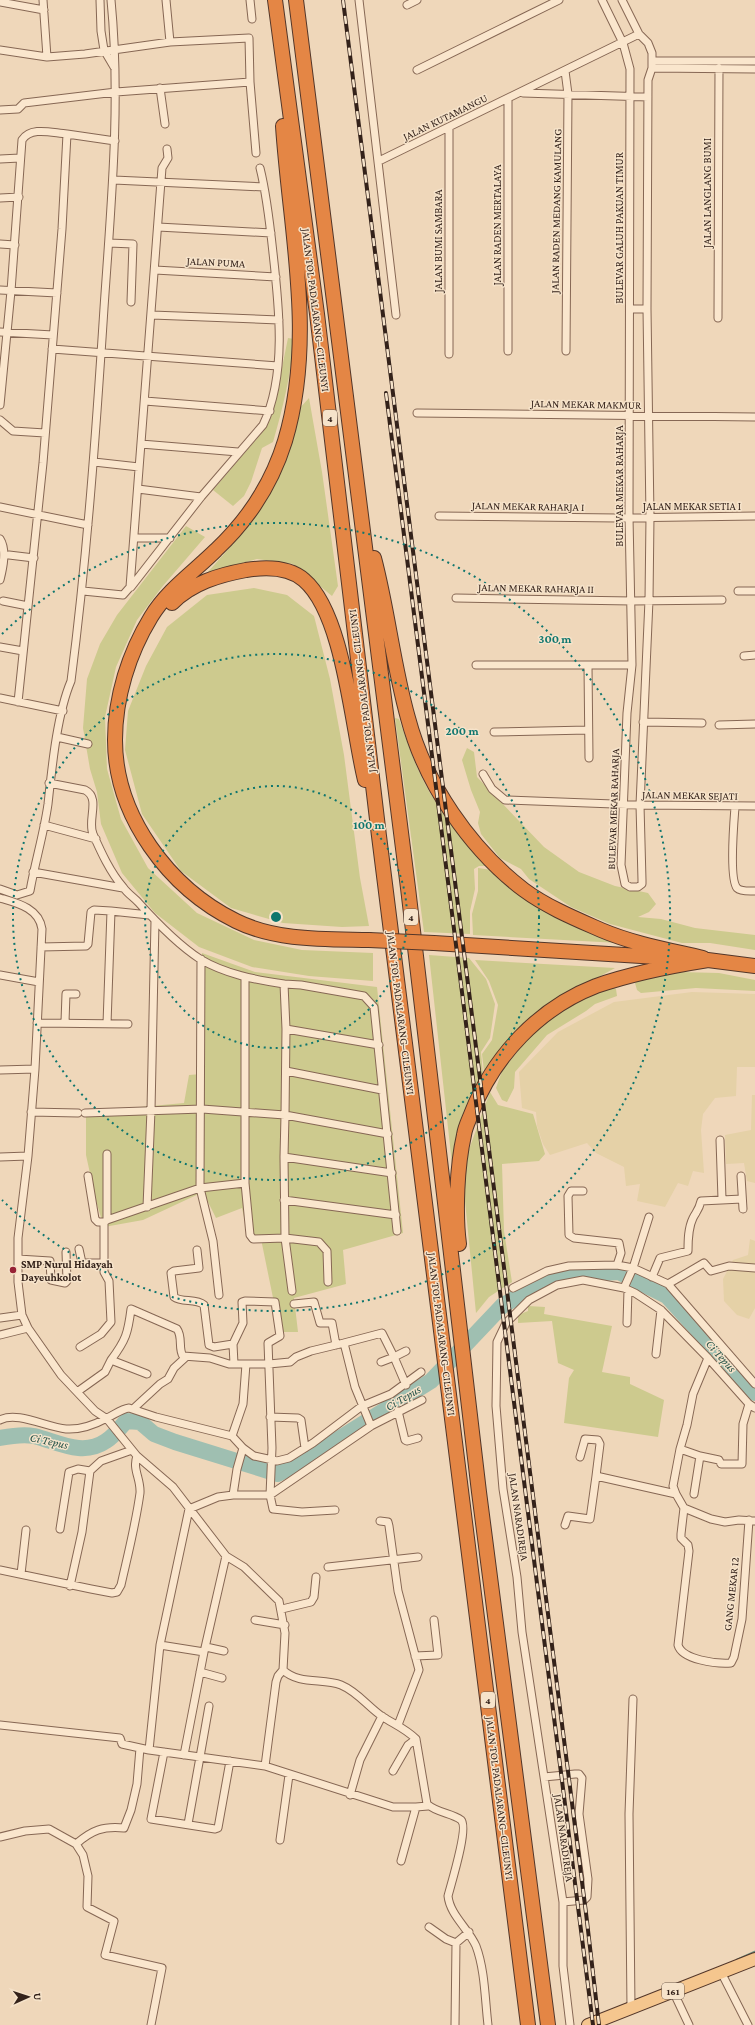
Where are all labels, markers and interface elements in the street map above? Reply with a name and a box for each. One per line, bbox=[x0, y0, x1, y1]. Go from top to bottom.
street label: JALAN KUTAMANGU bbox=[400, 91, 490, 144]
street label: JALAN RADEN MEDANG KAMULANG bbox=[549, 129, 564, 294]
street label: JALAN LANGLANG BUMI bbox=[701, 138, 714, 249]
street label: BULEVAR GALUH PAKUAN TIMUR bbox=[613, 151, 625, 304]
street label: JALAN RADEN MERTALAYA bbox=[491, 164, 504, 286]
street label: JALAN BUMI SAMBARA bbox=[432, 189, 445, 294]
street label: JALAN TOL PADALARANG–CILEUNYI bbox=[299, 227, 332, 392]
street label: JALAN PUMA bbox=[185, 254, 246, 271]
street label: JALAN MEKAR MAKMUR bbox=[530, 397, 642, 412]
road number: 4 bbox=[323, 410, 337, 426]
street label: BULEVAR MEKAR RAHARJA bbox=[613, 425, 626, 547]
street label: JALAN MEKAR RAHARJA I bbox=[471, 499, 584, 514]
street label: JALAN MEKAR SETIA I bbox=[642, 500, 741, 513]
street label: JALAN MEKAR RAHARJA II bbox=[477, 581, 594, 596]
street label: JALAN TOL PADALARANG–CILEUNYI bbox=[346, 609, 379, 774]
text: 300 m bbox=[539, 632, 572, 646]
text: 200 m bbox=[445, 724, 479, 738]
street label: BULEVAR MEKAR RAHARJA bbox=[605, 747, 622, 870]
street label: JALAN MEKAR SEJATI bbox=[641, 788, 738, 803]
text: 100 m bbox=[353, 818, 386, 832]
road number: 4 bbox=[404, 909, 418, 925]
centre of rings bbox=[269, 910, 283, 924]
street label: JALAN TOL PADALARANG–CILEUNYI bbox=[384, 930, 417, 1095]
street label: JALAN TOL PADALARANG–CILEUNYI bbox=[425, 1251, 458, 1416]
place label: SMP Nurul Hidayah Dayeuhkolot bbox=[21, 1258, 114, 1283]
marker: SMP Nurul Hidayah Dayeuhkolot bbox=[8, 1265, 18, 1275]
water label: Ci Tepus bbox=[703, 1337, 739, 1375]
water label: Ci Tepus bbox=[383, 1382, 423, 1414]
water label: Ci Tepus bbox=[29, 1430, 70, 1452]
street label: JALAN NARADIREJA bbox=[506, 1471, 531, 1562]
street label: GANG MEKAR 12 bbox=[721, 1557, 741, 1631]
road number: 4 bbox=[481, 1692, 495, 1708]
street label: JALAN TOL PADALARANG–CILEUNYI bbox=[483, 1715, 516, 1880]
street label: JALAN NARADIREJA bbox=[551, 1792, 576, 1883]
north arrow bbox=[8, 1977, 48, 2017]
road number: 161 bbox=[662, 1983, 684, 1999]
text: U bbox=[32, 1992, 44, 2001]

